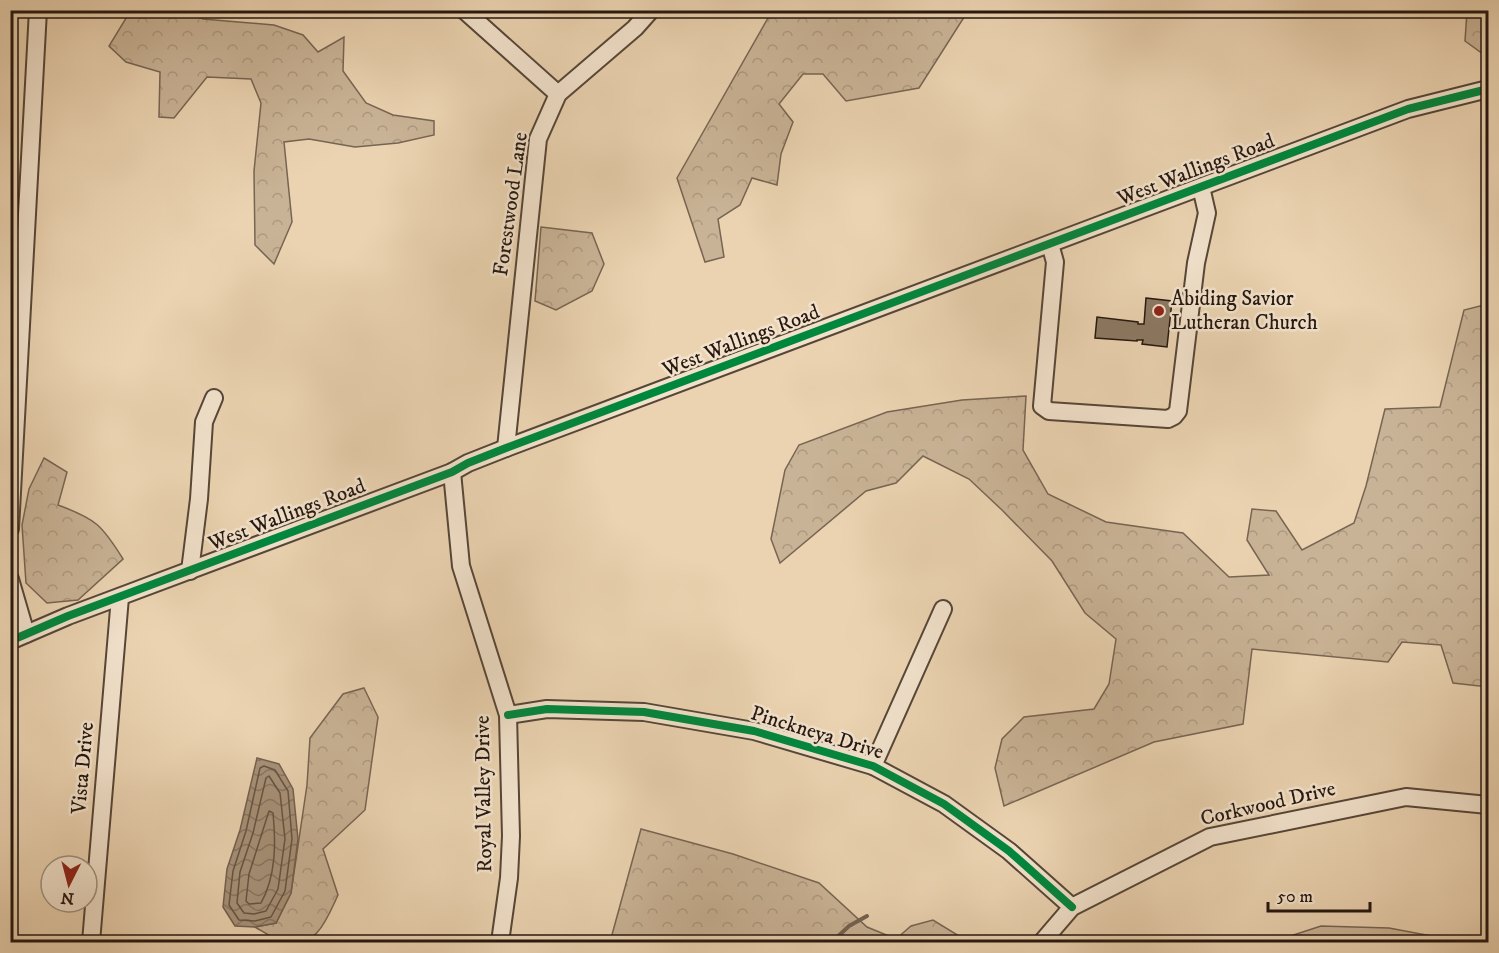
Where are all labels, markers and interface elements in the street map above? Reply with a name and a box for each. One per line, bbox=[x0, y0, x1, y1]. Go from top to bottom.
street label: West Wallings Road bbox=[1113, 128, 1279, 212]
street label: Forestwood Lane bbox=[488, 130, 534, 278]
place label: Abiding Savior Lutheran Church bbox=[1171, 286, 1318, 336]
street label: West Wallings Road bbox=[658, 299, 824, 383]
marker: Abiding Savior Lutheran Church bbox=[1152, 304, 1166, 318]
street label: West Wallings Road bbox=[204, 473, 370, 557]
street label: Pinckneya Drive bbox=[747, 700, 887, 766]
street label: Royal Valley Drive bbox=[470, 715, 498, 873]
street label: Vista Drive bbox=[66, 721, 100, 816]
street label: Corkwood Drive bbox=[1198, 776, 1338, 832]
north arrow bbox=[39, 854, 99, 914]
scale bar bbox=[1268, 875, 1370, 913]
text: 50 m bbox=[1277, 886, 1313, 908]
text: N bbox=[60, 887, 75, 909]

